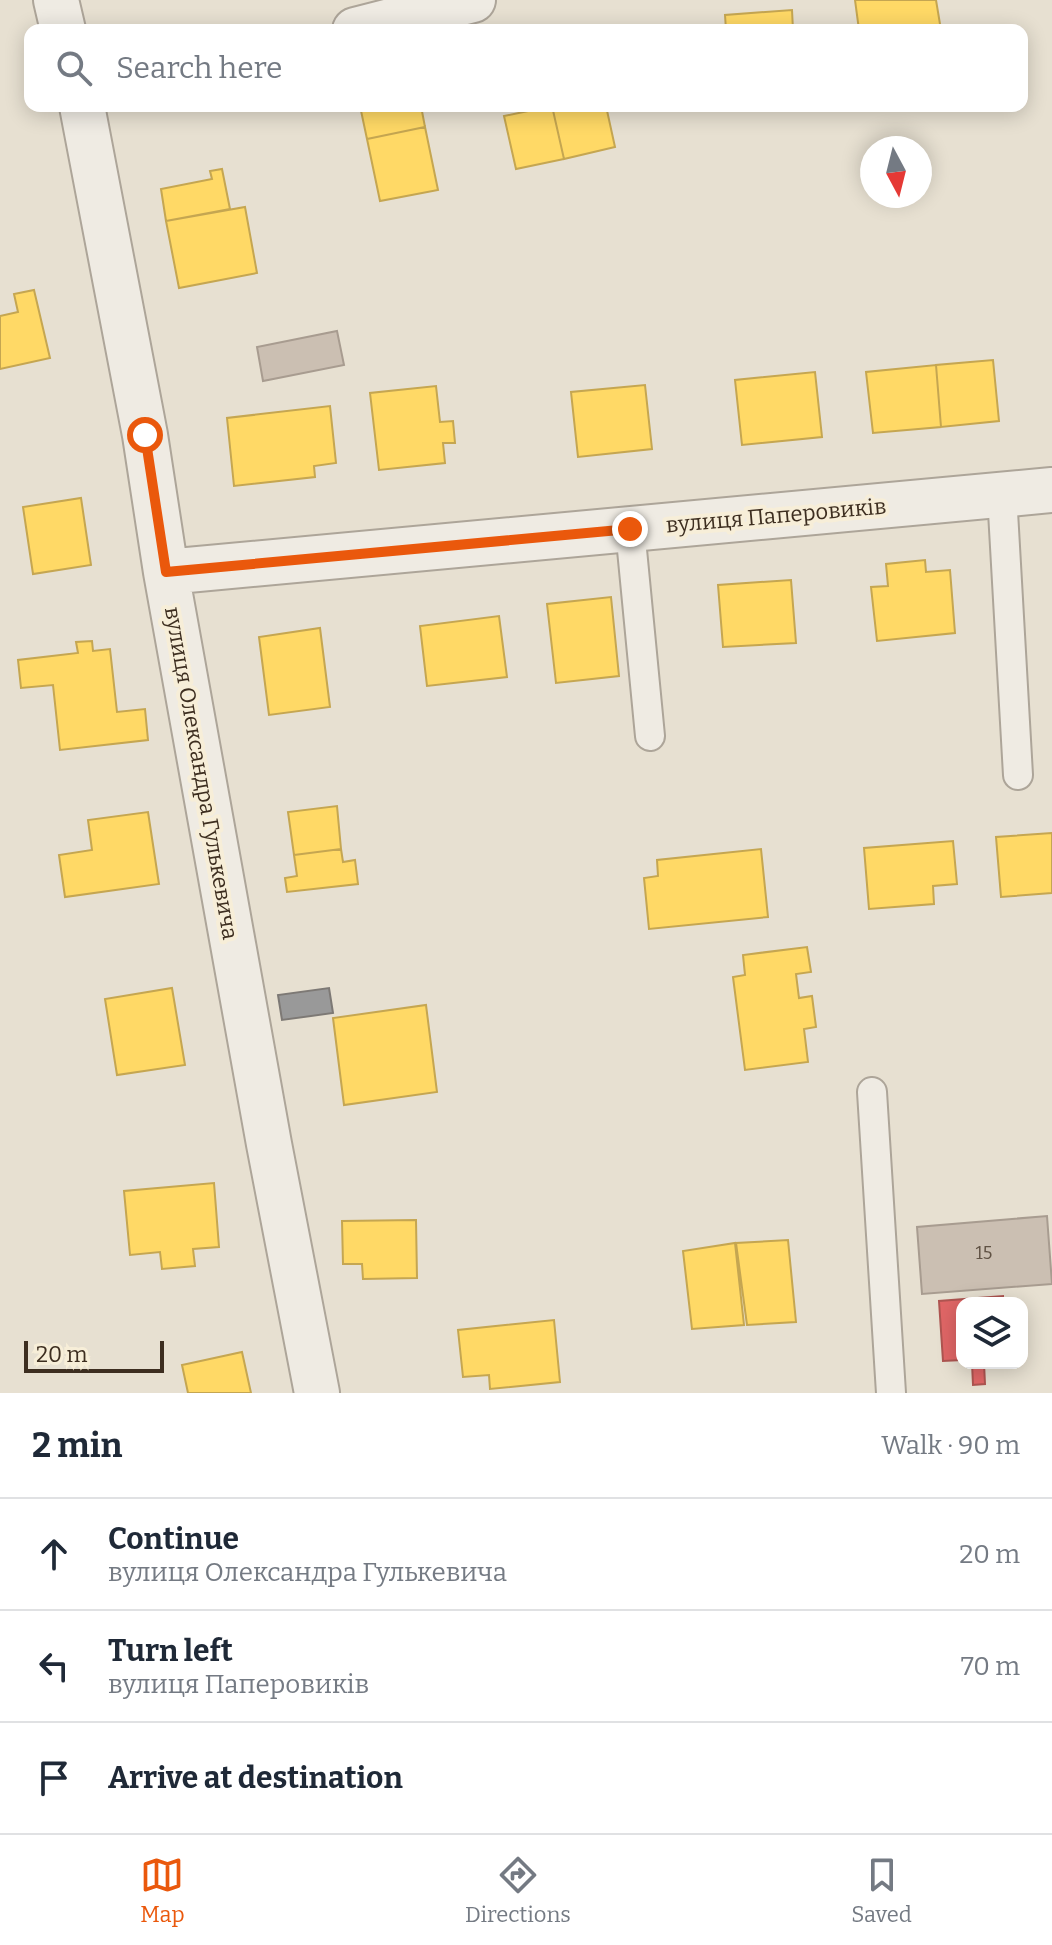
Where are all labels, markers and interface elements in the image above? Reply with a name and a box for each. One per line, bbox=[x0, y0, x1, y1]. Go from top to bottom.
search box bbox=[24, 24, 1028, 112]
icon: search bbox=[52, 46, 96, 90]
text: Search here bbox=[116, 50, 283, 86]
north arrow bbox=[860, 136, 932, 208]
route start bbox=[127, 417, 163, 453]
street label: вулиця Паперовиків bbox=[665, 492, 887, 539]
route end bbox=[612, 511, 648, 547]
street label: вулиця Олександра Гулькевича bbox=[159, 604, 244, 942]
house number: 15 bbox=[976, 1242, 992, 1264]
map controls bbox=[956, 1297, 1028, 1369]
button: layers bbox=[956, 1297, 1028, 1369]
scale bar bbox=[24, 1337, 164, 1373]
text: 20 m bbox=[36, 1341, 87, 1368]
text: 2 min bbox=[32, 1425, 122, 1466]
text: Walk · 90 m bbox=[881, 1430, 1020, 1461]
text: Continue bbox=[108, 1521, 239, 1557]
icon: ahead bbox=[32, 1532, 76, 1576]
text: 20 m bbox=[959, 1539, 1020, 1570]
text: вулиця Олександра Гулькевича bbox=[108, 1557, 507, 1588]
text: Turn left bbox=[108, 1633, 233, 1669]
icon: left bbox=[32, 1644, 76, 1688]
text: 70 m bbox=[961, 1651, 1020, 1682]
text: вулиця Паперовиків bbox=[108, 1669, 369, 1700]
icon: arrive bbox=[32, 1756, 76, 1800]
text: Arrive at destination bbox=[108, 1760, 403, 1796]
tab: Map bbox=[140, 1853, 185, 1928]
tab: Directions bbox=[465, 1853, 571, 1928]
tab: Saved bbox=[851, 1853, 912, 1928]

